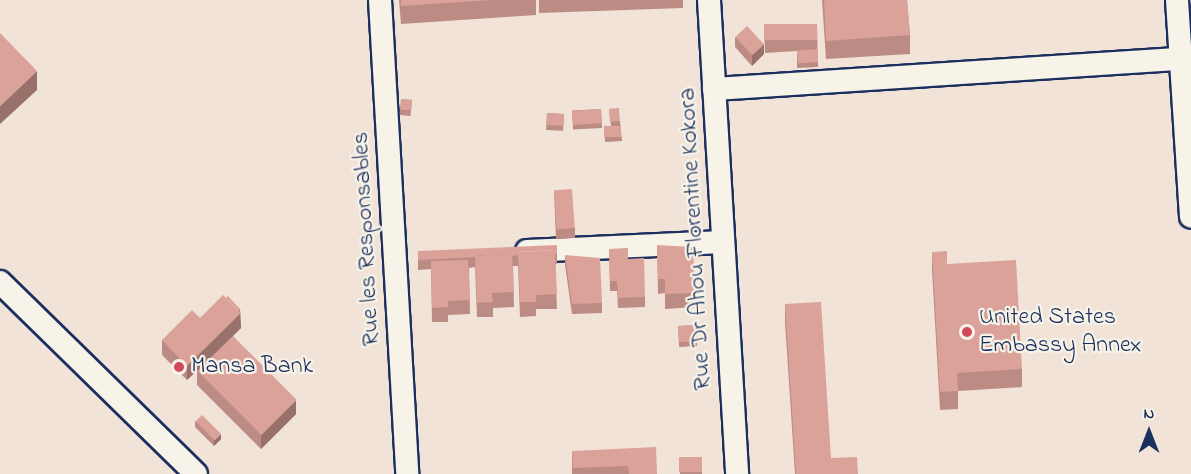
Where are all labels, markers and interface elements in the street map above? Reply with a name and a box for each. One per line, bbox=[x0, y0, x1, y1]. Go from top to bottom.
street label: Rue Dr Ahou Florentine Kokora bbox=[674, 87, 718, 391]
street label: Rue les Responsables bbox=[347, 131, 387, 347]
place label: United States Embassy Annex bbox=[979, 304, 1142, 360]
marker: United States Embassy Annex bbox=[960, 325, 974, 339]
place label: Mansa Bank bbox=[191, 353, 313, 381]
marker: Mansa Bank bbox=[172, 360, 186, 374]
north arrow bbox=[1119, 402, 1179, 462]
text: N bbox=[1144, 402, 1154, 426]

